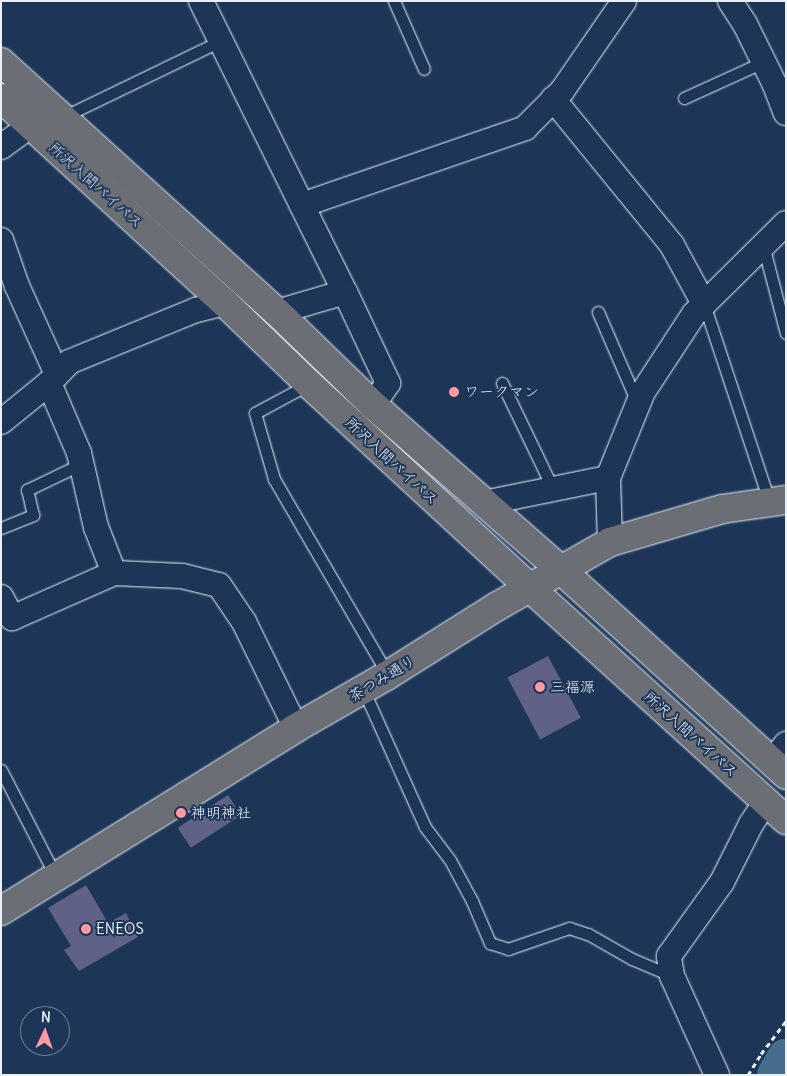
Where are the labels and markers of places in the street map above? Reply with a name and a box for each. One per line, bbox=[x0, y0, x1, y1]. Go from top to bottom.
place label: ワークマン bbox=[464, 383, 539, 401]
marker: ワークマン bbox=[448, 386, 460, 398]
place label: 三福源 bbox=[550, 678, 595, 696]
marker: 三福源 bbox=[534, 681, 546, 693]
place label: 神明神社 bbox=[191, 804, 251, 822]
marker: 神明神社 bbox=[175, 807, 187, 819]
place label: ENEOS bbox=[96, 920, 144, 938]
marker: ENEOS bbox=[80, 923, 92, 935]

